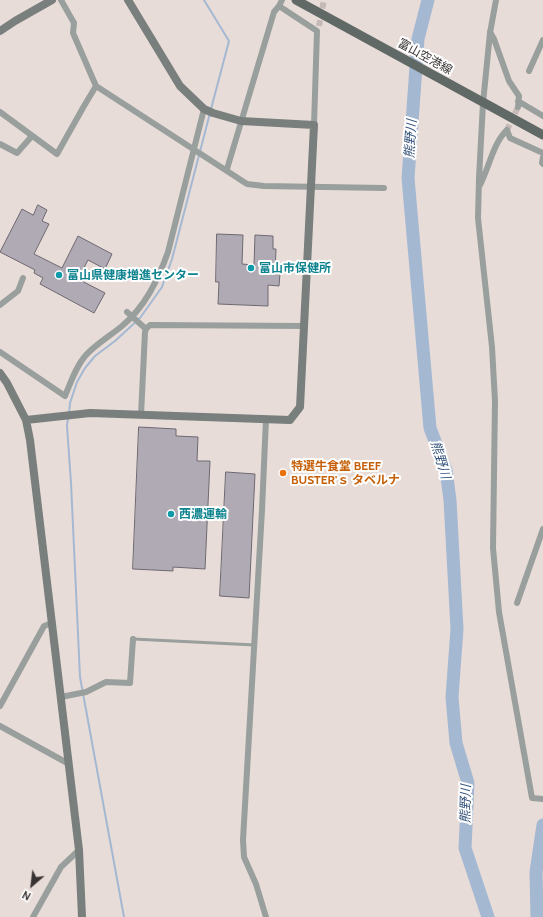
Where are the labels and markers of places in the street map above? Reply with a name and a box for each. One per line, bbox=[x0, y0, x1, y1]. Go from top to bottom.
place label: 富山市保健所 bbox=[259, 261, 331, 275]
marker: 富山市保健所 bbox=[246, 263, 256, 273]
place label: 富山県健康増進センター bbox=[67, 268, 199, 282]
marker: 富山県健康増進センター bbox=[54, 270, 64, 280]
place label: 特選牛食堂 BEEF BUSTER'ｓ タベルナ bbox=[291, 459, 400, 487]
marker: 特選牛食堂 BEEF BUSTER'ｓ タベルナ bbox=[278, 468, 288, 478]
place label: 西濃運輸 bbox=[179, 507, 227, 521]
marker: 西濃運輸 bbox=[166, 509, 176, 519]

